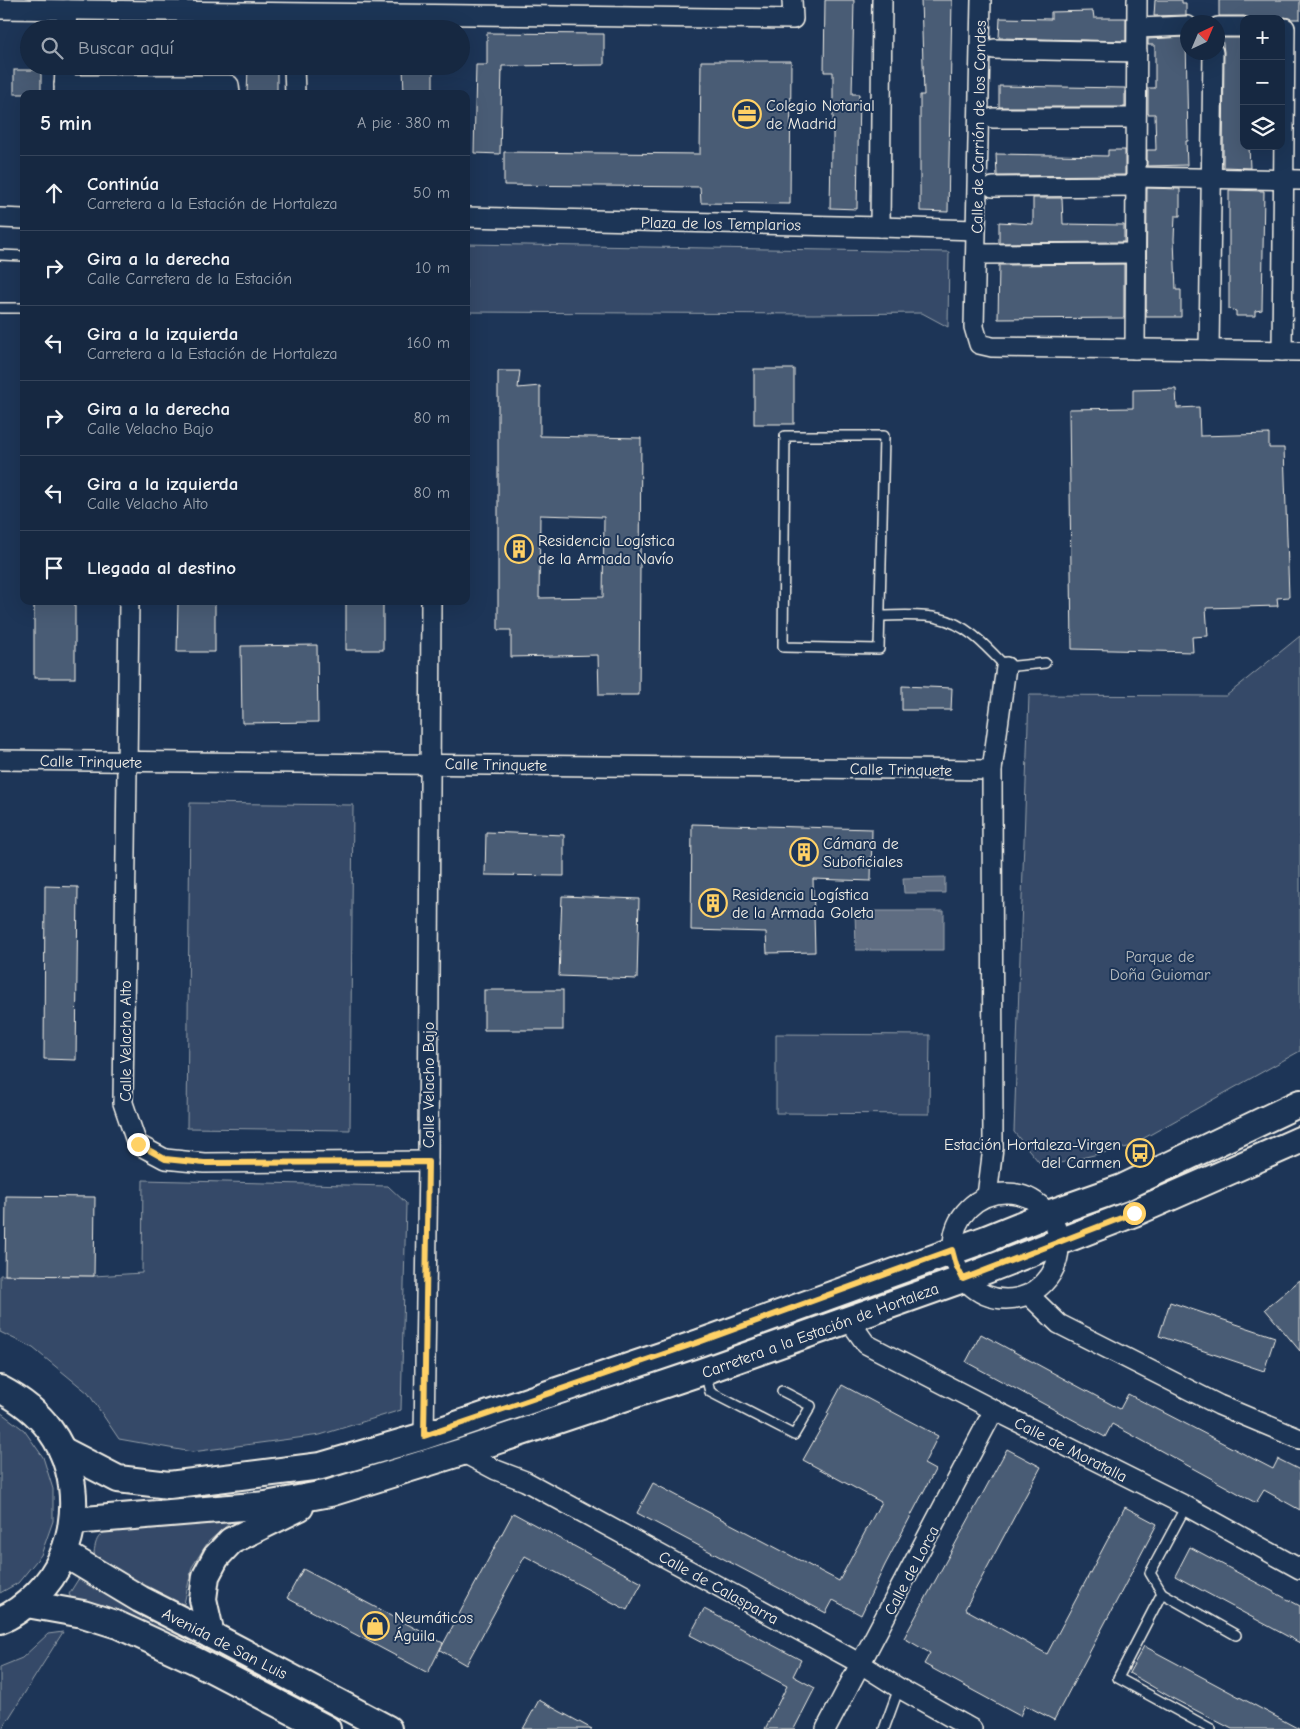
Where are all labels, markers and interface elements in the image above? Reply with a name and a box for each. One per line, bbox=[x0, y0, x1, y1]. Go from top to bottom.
north arrow bbox=[1180, 15, 1225, 60]
map controls bbox=[1240, 15, 1285, 150]
button: + bbox=[1240, 15, 1285, 60]
search box bbox=[20, 20, 470, 75]
street label: Calle de Carrión de los Condes bbox=[968, 20, 990, 234]
icon: search bbox=[38, 34, 66, 62]
text: Buscar aquí bbox=[78, 37, 174, 59]
button: − bbox=[1240, 60, 1285, 105]
place label: Colegio Notarial de Madrid bbox=[766, 97, 875, 133]
office icon: Colegio Notarial de Madrid bbox=[732, 99, 762, 129]
button: layers bbox=[1240, 105, 1285, 150]
text: 5 min bbox=[40, 111, 92, 135]
text: A pie · 380 m bbox=[357, 114, 450, 132]
text: Continúa bbox=[87, 173, 159, 195]
icon: ahead bbox=[40, 179, 68, 207]
text: 50 m bbox=[413, 184, 450, 202]
text: Carretera a la Estación de Hortaleza bbox=[87, 195, 338, 213]
street label: Plaza de los Templarios bbox=[641, 214, 802, 234]
text: Gira a la derecha bbox=[87, 248, 230, 270]
icon: right bbox=[40, 254, 68, 282]
text: 10 m bbox=[415, 259, 450, 277]
text: Calle Carretera de la Estación bbox=[87, 270, 292, 288]
text: Gira a la izquierda bbox=[87, 323, 238, 345]
icon: left bbox=[40, 329, 68, 357]
text: 160 m bbox=[407, 334, 450, 352]
text: Carretera a la Estación de Hortaleza bbox=[87, 345, 338, 363]
text: Gira a la derecha bbox=[87, 398, 230, 420]
icon: right bbox=[40, 404, 68, 432]
text: 80 m bbox=[413, 409, 450, 427]
text: Calle Velacho Bajo bbox=[87, 420, 213, 438]
text: Gira a la izquierda bbox=[87, 473, 238, 495]
icon: left bbox=[40, 479, 68, 507]
text: 80 m bbox=[413, 484, 450, 502]
text: Calle Velacho Alto bbox=[87, 495, 208, 513]
place label: Residencia Logística de la Armada Navío bbox=[538, 532, 675, 568]
building icon: Residencia Logística de la Armada Navío bbox=[504, 534, 534, 564]
icon: arrive bbox=[40, 554, 68, 582]
text: Llegada al destino bbox=[87, 557, 236, 579]
street label: Calle Trinquete bbox=[40, 752, 142, 772]
street label: Calle Trinquete bbox=[445, 755, 547, 775]
street label: Calle Trinquete bbox=[850, 760, 952, 780]
place label: Cámara de Suboficiales bbox=[823, 835, 903, 871]
building icon: Cámara de Suboficiales bbox=[789, 837, 819, 867]
place label: Residencia Logística de la Armada Goleta bbox=[732, 886, 874, 922]
building icon: Residencia Logística de la Armada Goleta bbox=[698, 888, 728, 918]
park label: Parque de Doña Guiomar bbox=[1110, 948, 1211, 984]
street label: Calle Velacho Alto bbox=[117, 980, 135, 1102]
street label: Calle Velacho Bajo bbox=[420, 1022, 438, 1148]
route end bbox=[127, 1133, 150, 1156]
place label: Estación Hortaleza-Virgen del Carmen bbox=[944, 1136, 1121, 1172]
bus stop icon: Estación Hortaleza-Virgen del Carmen bbox=[1125, 1138, 1155, 1168]
route start bbox=[1123, 1202, 1146, 1225]
street label: Carretera a la Estación de Hortaleza bbox=[700, 1280, 941, 1382]
street label: Calle de Moratalla bbox=[1011, 1414, 1130, 1486]
street label: Calle de Lorca bbox=[881, 1523, 943, 1618]
street label: Calle de Calasparra bbox=[655, 1547, 782, 1628]
street label: Avenida de San Luis bbox=[159, 1605, 290, 1683]
place label: Neumáticos Águila bbox=[394, 1609, 473, 1645]
shop icon: Neumáticos Águila bbox=[360, 1611, 390, 1641]

